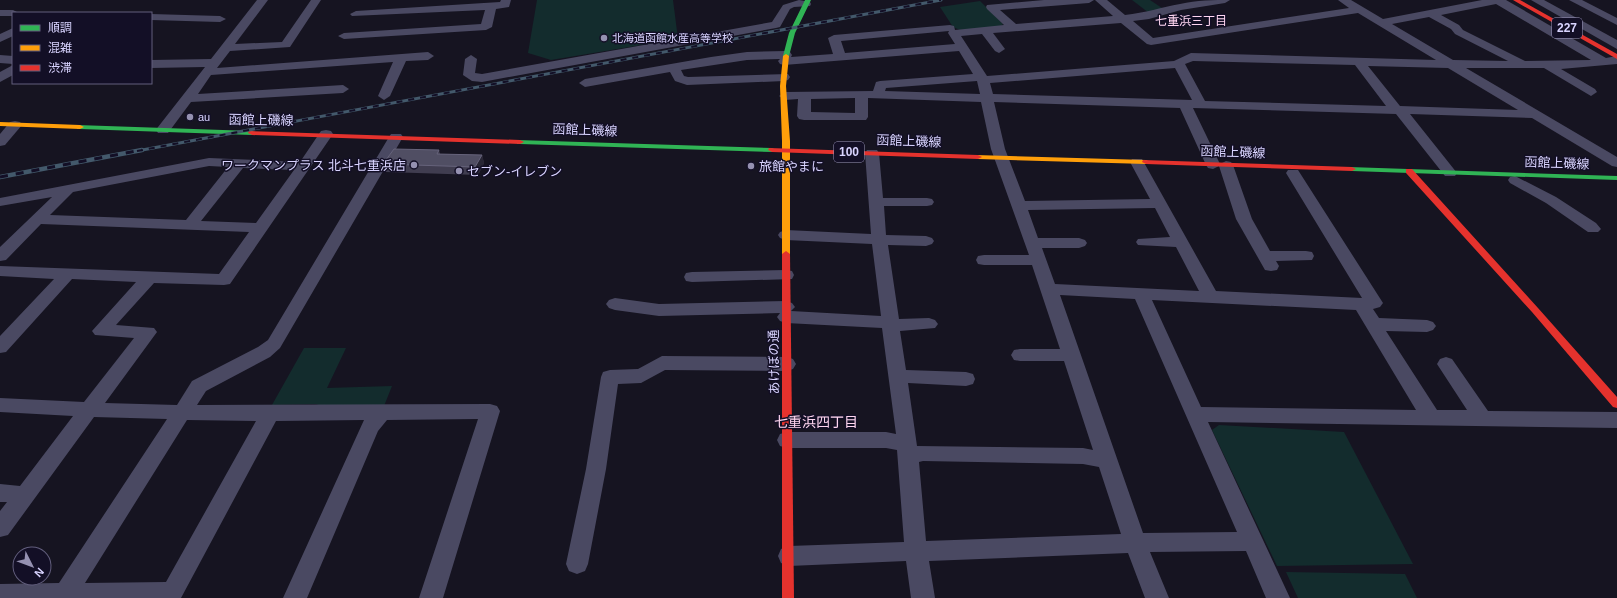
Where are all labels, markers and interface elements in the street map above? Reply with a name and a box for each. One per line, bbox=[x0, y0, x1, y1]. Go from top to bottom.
legend bbox=[12, 12, 152, 84]
district label: 七重浜三丁目 bbox=[1155, 14, 1227, 28]
road number: 227 bbox=[1552, 18, 1582, 38]
text: 順調 bbox=[48, 21, 72, 35]
place label: 北海道函館水産高等学校 bbox=[612, 32, 733, 44]
marker: 北海道函館水産高等学校 bbox=[599, 33, 609, 43]
text: 混雑 bbox=[48, 41, 72, 55]
text: 渋滞 bbox=[48, 61, 72, 75]
place label: au bbox=[198, 111, 210, 123]
marker: au bbox=[185, 112, 195, 122]
street label: 函館上磯線 bbox=[228, 112, 294, 128]
street label: 函館上磯線 bbox=[552, 121, 618, 139]
street label: 函館上磯線 bbox=[876, 132, 942, 150]
road number: 100 bbox=[834, 142, 864, 162]
street label: 函館上磯線 bbox=[1200, 143, 1266, 161]
street label: 函館上磯線 bbox=[1524, 154, 1590, 172]
place label: ワークマンプラス 北斗七重浜店 bbox=[221, 158, 406, 173]
place label: 旅館やまに bbox=[759, 159, 824, 174]
marker: ワークマンプラス 北斗七重浜店 bbox=[409, 160, 419, 170]
marker: 旅館やまに bbox=[746, 161, 756, 171]
place label: セブン-イレブン bbox=[467, 164, 562, 179]
marker: セブン-イレブン bbox=[454, 166, 464, 176]
street label: あけぼの通 bbox=[766, 329, 782, 395]
district label: 七重浜四丁目 bbox=[774, 414, 858, 430]
north arrow bbox=[12, 546, 52, 586]
text: N bbox=[32, 566, 47, 580]

